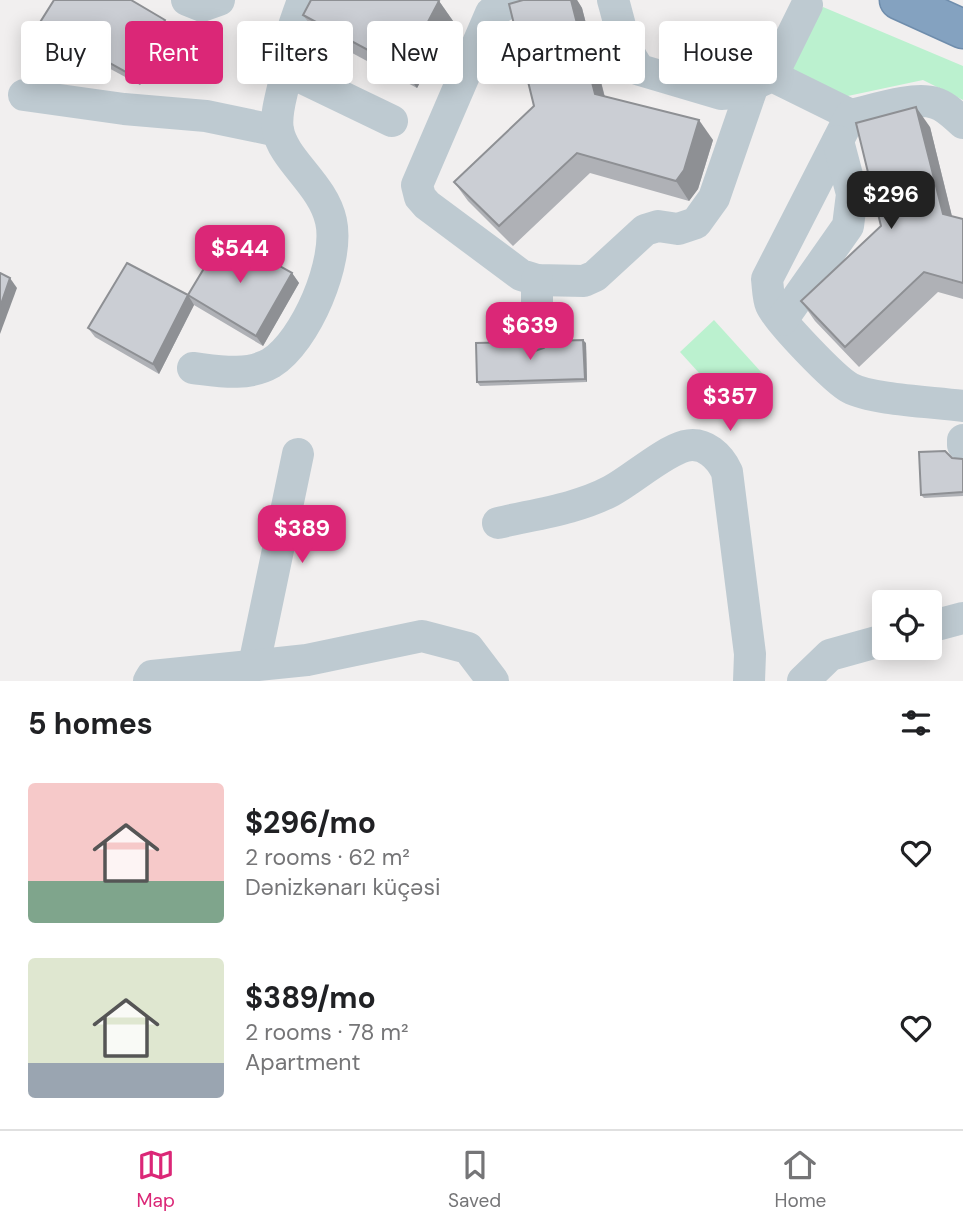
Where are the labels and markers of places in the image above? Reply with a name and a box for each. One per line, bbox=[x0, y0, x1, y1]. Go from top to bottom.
pin: $296 bbox=[850, 172, 932, 231]
pin: $544 bbox=[199, 226, 281, 285]
pin: $639 bbox=[489, 302, 571, 362]
pin: $357 bbox=[689, 374, 771, 433]
pin: $389 bbox=[261, 505, 343, 565]

